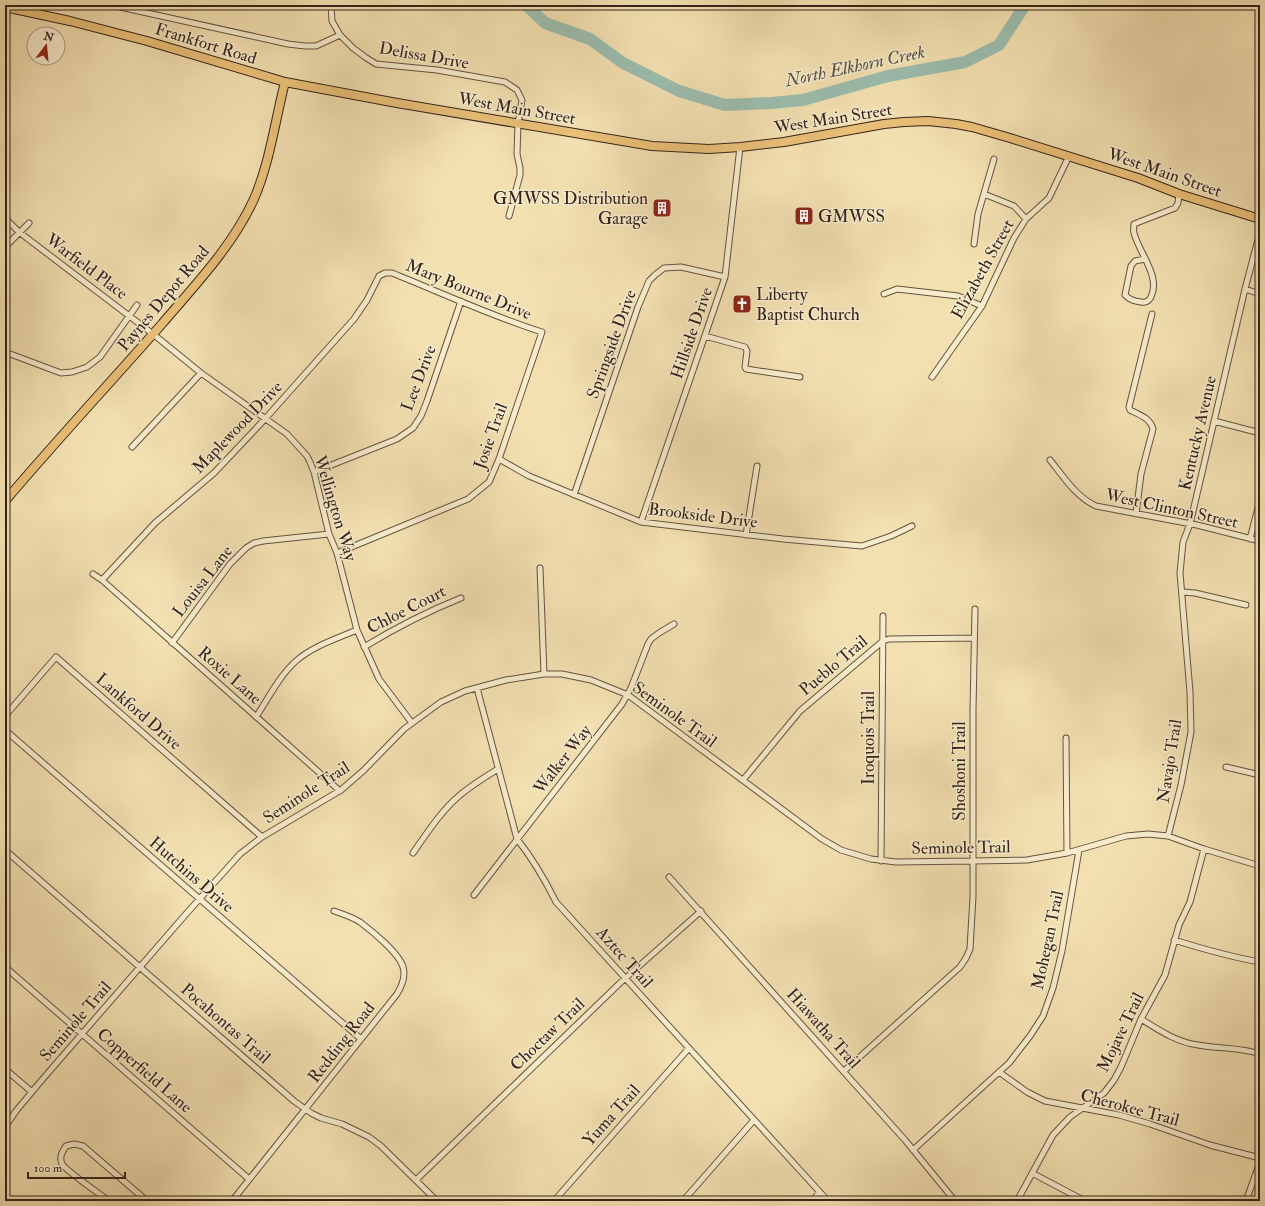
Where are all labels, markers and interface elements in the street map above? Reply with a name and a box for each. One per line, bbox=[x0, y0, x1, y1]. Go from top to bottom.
street label: Frankfort Road bbox=[153, 18, 260, 69]
north arrow bbox=[26, 26, 66, 66]
text: N bbox=[41, 29, 56, 45]
street label: Delissa Drive bbox=[377, 37, 471, 74]
water label: North Elkhorn Creek bbox=[782, 40, 927, 93]
street label: West Main Street bbox=[456, 88, 578, 129]
street label: West Main Street bbox=[772, 99, 894, 138]
street label: West Main Street bbox=[1104, 143, 1225, 202]
place label: GMWSS Distribution Garage bbox=[493, 188, 648, 229]
building icon: GMWSS Distribution Garage bbox=[651, 197, 673, 219]
building icon: GMWSS bbox=[793, 205, 815, 227]
place label: GMWSS bbox=[818, 206, 885, 227]
street label: Elizabeth Street bbox=[946, 215, 1019, 323]
street label: Warfield Place bbox=[41, 228, 132, 304]
street label: Paynes Depot Road bbox=[113, 241, 215, 356]
street label: Mary Bourne Drive bbox=[403, 255, 535, 325]
place label: Liberty Baptist Church bbox=[756, 284, 860, 326]
street label: Hillside Drive bbox=[666, 285, 717, 382]
street label: Springside Drive bbox=[582, 287, 642, 402]
church icon: Liberty Baptist Church bbox=[731, 293, 753, 315]
street label: Lee Drive bbox=[396, 342, 441, 414]
street label: Kentucky Avenue bbox=[1174, 374, 1222, 493]
street label: Maplewood Drive bbox=[188, 377, 288, 479]
street label: Josie Trail bbox=[469, 400, 513, 473]
street label: Wellington Way bbox=[308, 452, 362, 564]
street label: West Clinton Street bbox=[1103, 484, 1240, 533]
street label: Brookside Drive bbox=[647, 498, 759, 533]
street label: Louisa Lane bbox=[168, 541, 237, 621]
street label: Chloe Court bbox=[363, 580, 450, 638]
street label: Pueblo Trail bbox=[795, 630, 872, 700]
street label: Roxie Lane bbox=[193, 642, 266, 709]
street label: Lankford Drive bbox=[91, 668, 186, 754]
street label: Seminole Trail bbox=[628, 677, 721, 752]
street label: Iroquois Trail bbox=[858, 690, 879, 785]
street label: Navajo Trail bbox=[1153, 717, 1187, 804]
street label: Walker Way bbox=[528, 720, 597, 800]
street label: Shoshoni Trail bbox=[949, 721, 970, 821]
street label: Seminole Trail bbox=[259, 756, 354, 828]
street label: Hutchins Drive bbox=[145, 832, 238, 917]
street label: Seminole Trail bbox=[911, 836, 1011, 859]
street label: Mohegan Trail bbox=[1027, 888, 1068, 992]
street label: Aztec Trail bbox=[591, 922, 658, 993]
street label: Seminole Trail bbox=[35, 977, 116, 1066]
street label: Pocahontas Trail bbox=[176, 979, 275, 1069]
street label: Hiawatha Trail bbox=[782, 984, 866, 1073]
street label: Mojave Trail bbox=[1092, 988, 1149, 1075]
street label: Choctaw Trail bbox=[506, 993, 590, 1075]
street label: Redding Road bbox=[303, 997, 380, 1087]
street label: Copperfield Lane bbox=[92, 1023, 197, 1118]
street label: Yuma Trail bbox=[578, 1080, 645, 1151]
street label: Cherokee Trail bbox=[1078, 1084, 1182, 1131]
scale bar bbox=[28, 1154, 125, 1180]
text: 100 m bbox=[34, 1161, 63, 1176]

